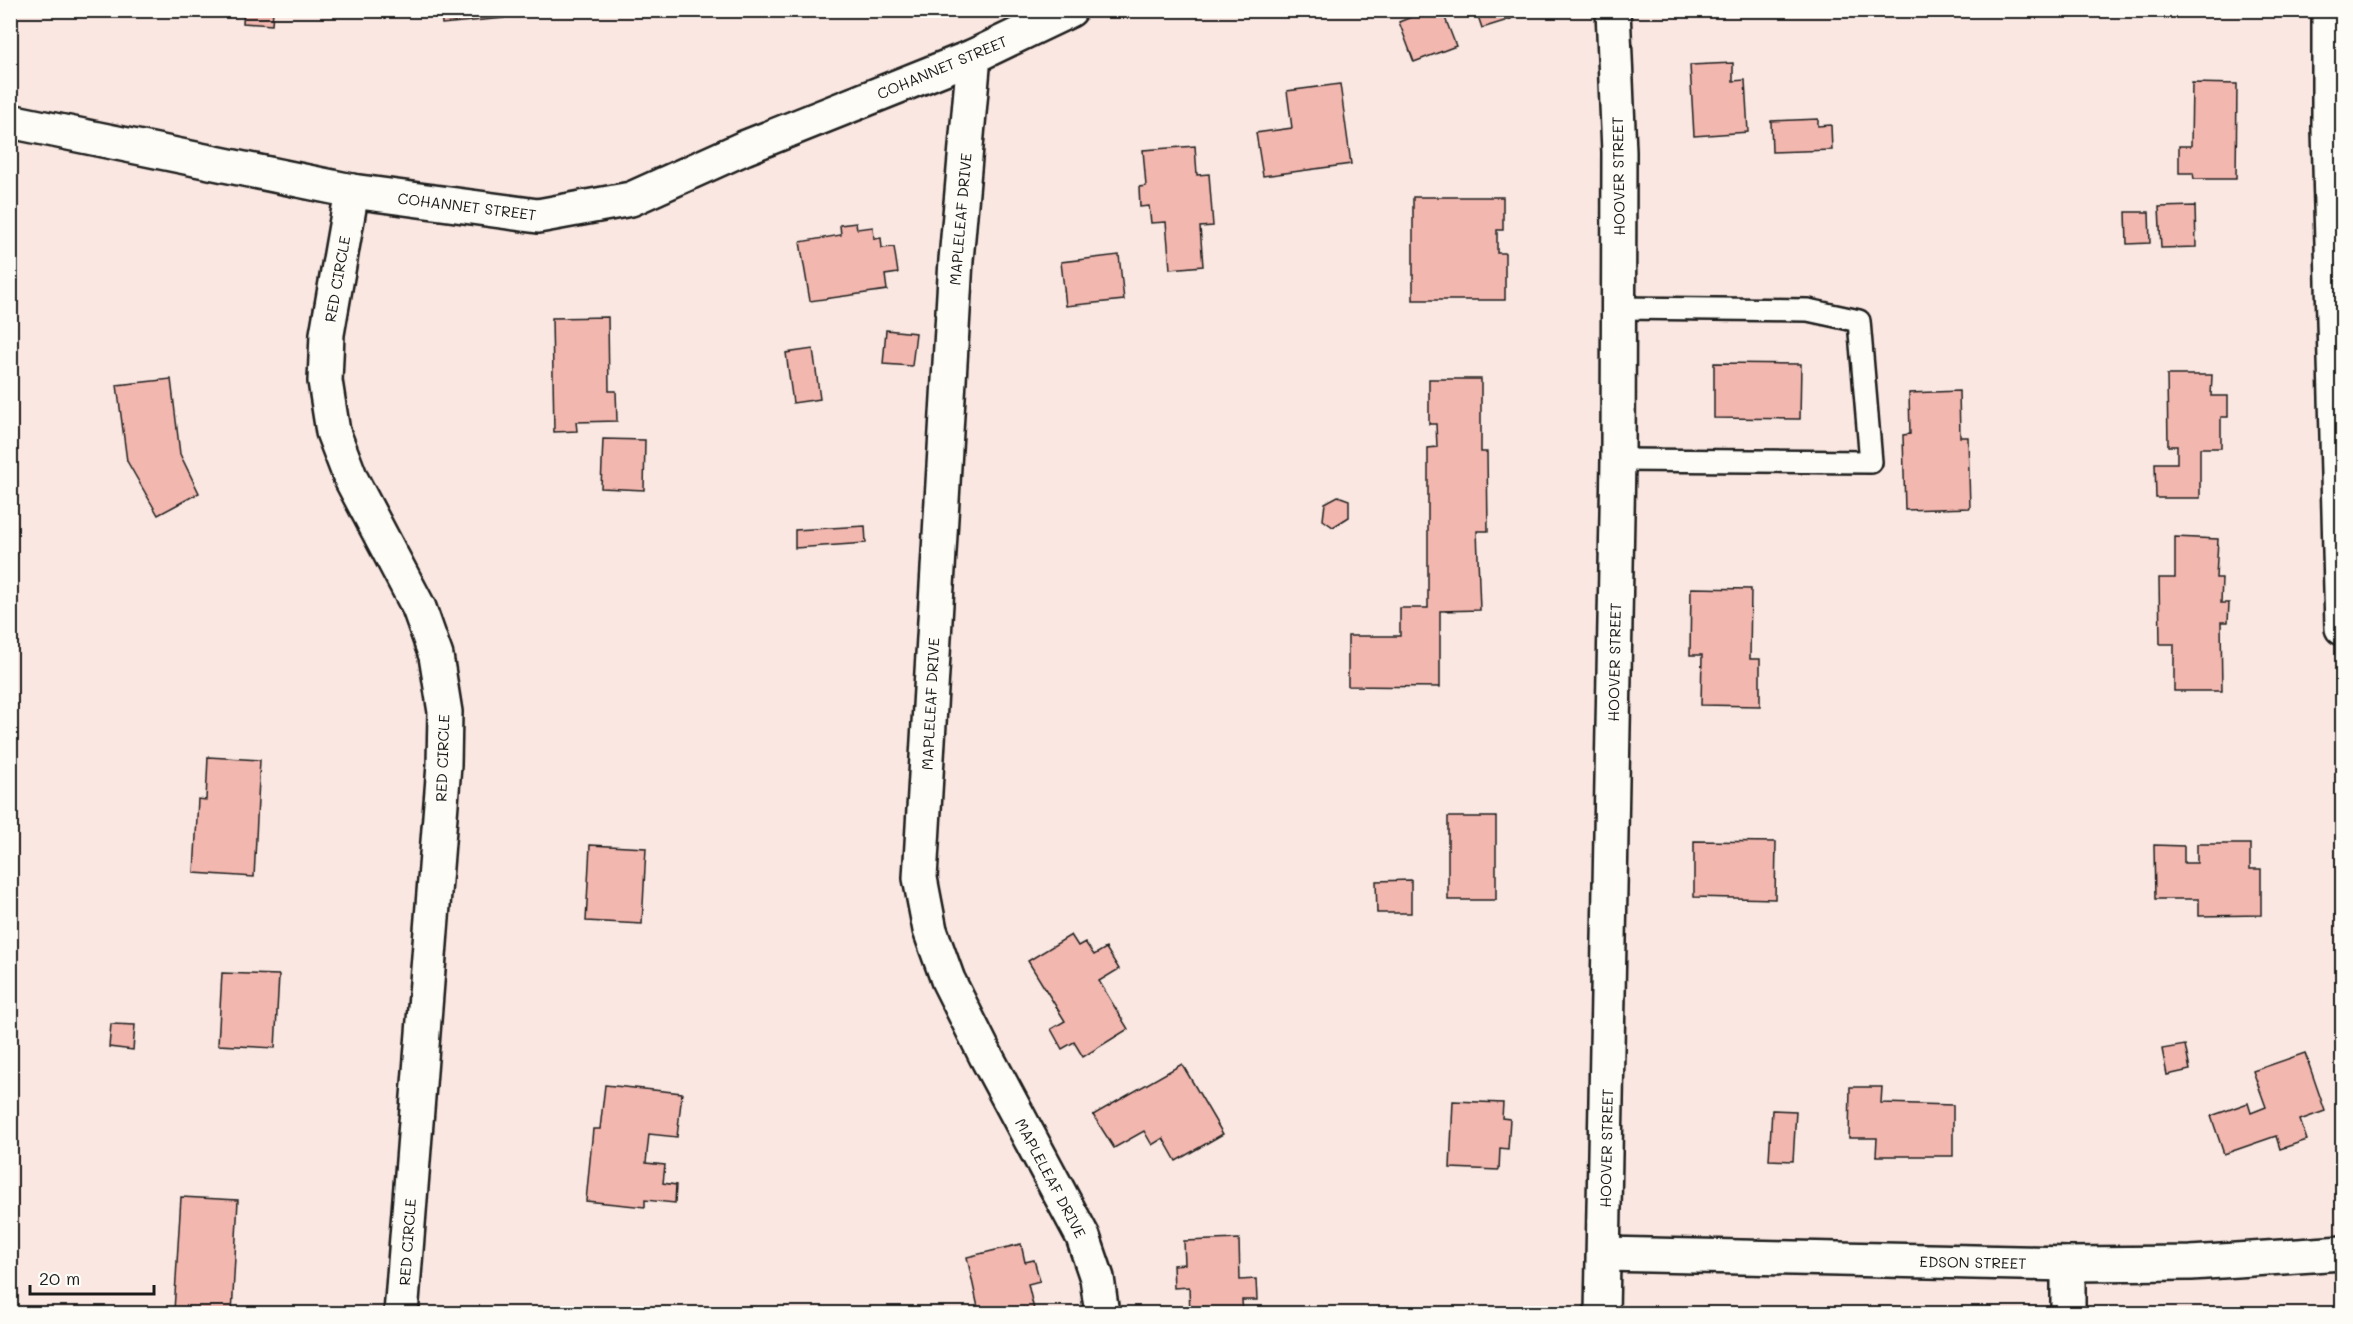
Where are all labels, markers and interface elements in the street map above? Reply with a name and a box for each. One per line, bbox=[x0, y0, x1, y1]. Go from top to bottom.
street label: COHANNET STREET bbox=[874, 31, 1010, 103]
street label: HOOVER STREET bbox=[1607, 116, 1629, 236]
street label: MAPLELEAF DRIVE bbox=[944, 152, 976, 286]
street label: COHANNET STREET bbox=[397, 188, 537, 224]
street label: RED CIRCLE bbox=[320, 234, 355, 324]
street label: HOOVER STREET bbox=[1603, 602, 1625, 722]
street label: MAPLELEAF DRIVE bbox=[917, 637, 943, 771]
street label: RED CIRCLE bbox=[430, 714, 454, 802]
street label: HOOVER STREET bbox=[1595, 1088, 1617, 1208]
street label: MAPLELEAF DRIVE bbox=[1011, 1115, 1091, 1242]
street label: RED CIRCLE bbox=[394, 1197, 420, 1286]
street label: EDSON STREET bbox=[1919, 1251, 2027, 1273]
scale bar bbox=[30, 1258, 154, 1296]
text: 20 m bbox=[39, 1266, 80, 1290]

